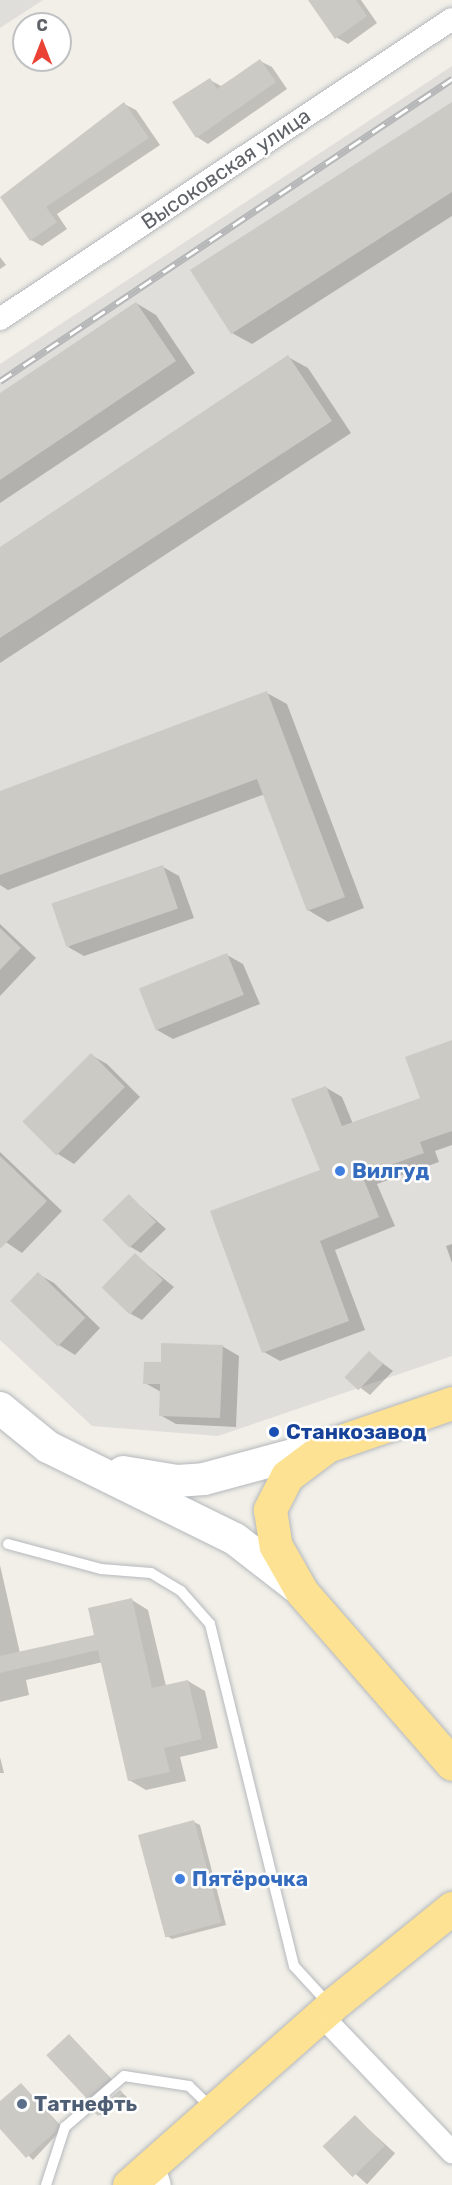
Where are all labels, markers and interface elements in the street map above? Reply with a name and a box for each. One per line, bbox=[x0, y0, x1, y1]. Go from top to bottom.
north arrow bbox=[12, 12, 72, 72]
text: С bbox=[36, 16, 48, 35]
street label: Высоковская улица bbox=[137, 103, 315, 235]
place label: Вилгуд bbox=[352, 1158, 429, 1184]
marker: Вилгуд bbox=[333, 1164, 347, 1178]
place label: Станкозавод bbox=[286, 1419, 427, 1445]
marker: Станкозавод bbox=[267, 1425, 281, 1439]
place label: Пятёрочка bbox=[192, 1866, 308, 1892]
marker: Пятёрочка bbox=[173, 1872, 187, 1886]
place label: Татнефть bbox=[34, 2091, 137, 2117]
marker: Татнефть bbox=[15, 2097, 29, 2111]

